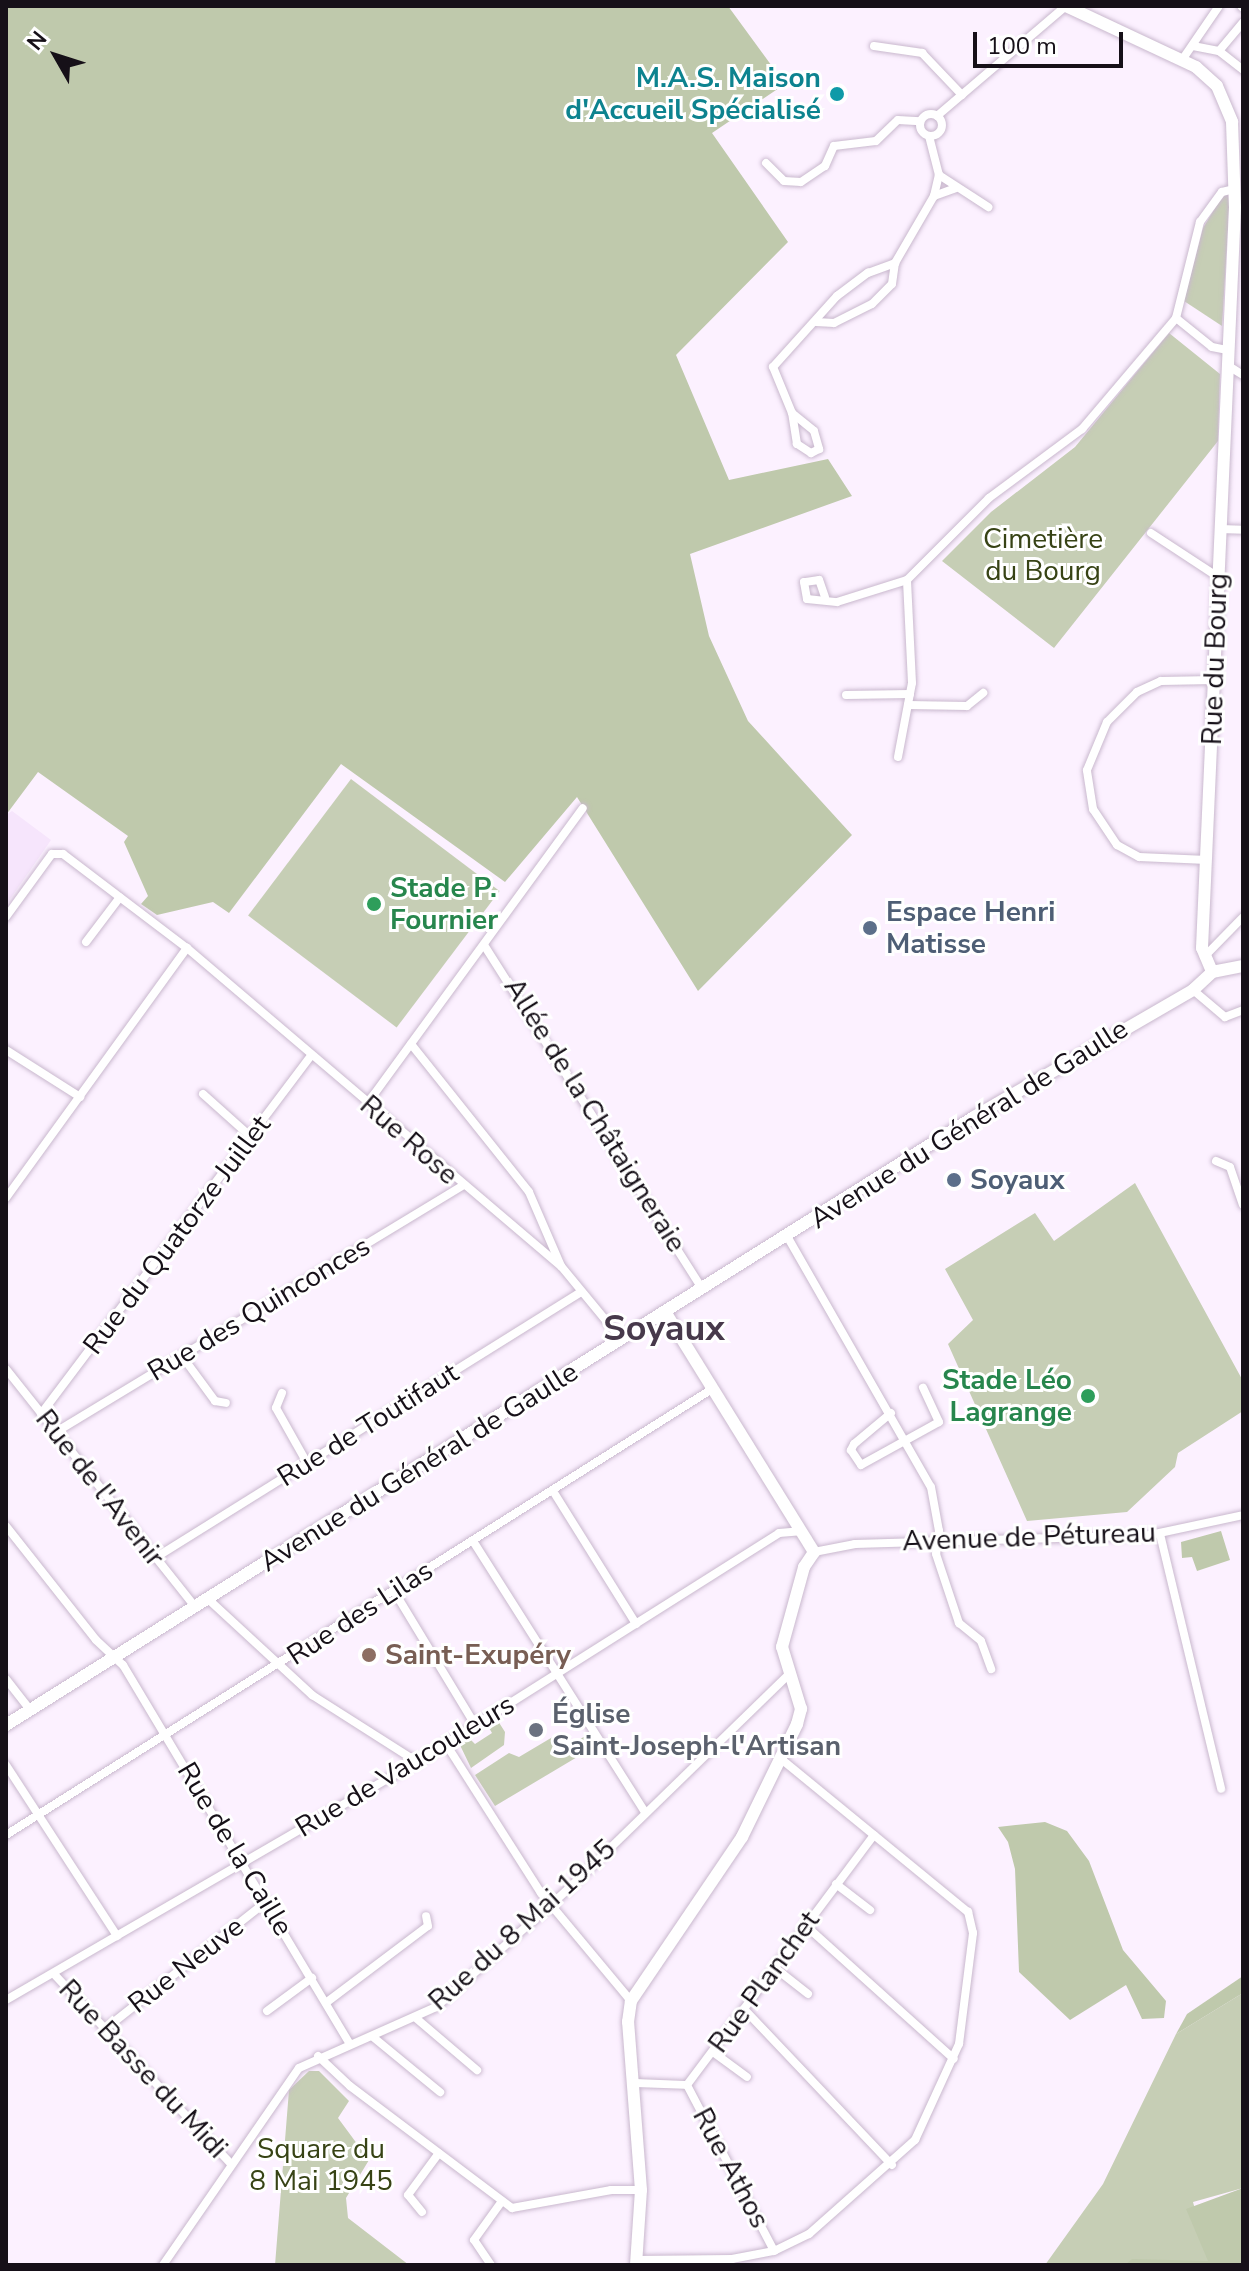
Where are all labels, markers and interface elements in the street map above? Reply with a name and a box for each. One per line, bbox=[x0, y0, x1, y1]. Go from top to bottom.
north arrow bbox=[16, 16, 96, 96]
scale bar bbox=[977, 16, 1127, 66]
text: N bbox=[21, 25, 54, 57]
text: 100 m bbox=[987, 30, 1057, 62]
place label: M.A.S. Maison d'Accueil Spécialisé bbox=[565, 61, 821, 127]
marker: M.A.S. Maison d'Accueil Spécialisé bbox=[828, 85, 846, 103]
park label: Cimetière du Bourg bbox=[983, 522, 1103, 588]
street label: Rue du Bourg bbox=[1195, 572, 1235, 746]
place label: Stade P. Fournier bbox=[390, 871, 498, 937]
marker: Stade P. Fournier bbox=[365, 895, 383, 913]
place label: Espace Henri Matisse bbox=[886, 895, 1055, 961]
marker: Espace Henri Matisse bbox=[861, 919, 879, 937]
street label: Allée de la Châtaigneraie bbox=[497, 972, 693, 1258]
street label: Avenue du Général de Gaulle bbox=[804, 1012, 1134, 1236]
street label: Rue Rose bbox=[353, 1088, 465, 1192]
street label: Rue du Quatorze Juillet bbox=[76, 1109, 278, 1361]
place label: Soyaux bbox=[970, 1163, 1065, 1197]
marker: Soyaux bbox=[945, 1171, 963, 1189]
street label: Rue des Quinconces bbox=[142, 1229, 376, 1389]
district label: Soyaux bbox=[603, 1307, 725, 1351]
street label: Avenue du Général de Gaulle bbox=[254, 1355, 584, 1579]
street label: Rue de Toutifaut bbox=[271, 1356, 465, 1494]
place label: Stade Léo Lagrange bbox=[942, 1363, 1072, 1429]
marker: Stade Léo Lagrange bbox=[1079, 1387, 1097, 1405]
street label: Rue de l'Avenir bbox=[28, 1403, 172, 1573]
street label: Avenue de Pétureau bbox=[902, 1516, 1156, 1558]
street label: Rue des Lilas bbox=[281, 1554, 439, 1672]
place label: Saint-Exupéry bbox=[385, 1638, 571, 1672]
marker: Saint-Exupéry bbox=[360, 1646, 378, 1664]
street label: Rue de Vaucouleurs bbox=[290, 1687, 520, 1845]
place label: Église Saint-Joseph-l'Artisan bbox=[552, 1697, 841, 1763]
marker: Église Saint-Joseph-l'Artisan bbox=[527, 1721, 545, 1739]
street label: Rue de la Caille bbox=[170, 1756, 300, 1942]
street label: Rue du 8 Mai 1945 bbox=[422, 1832, 622, 2018]
street label: Rue Planchet bbox=[701, 1905, 827, 2059]
street label: Rue Neuve bbox=[122, 1910, 250, 2020]
street label: Rue Basse du Midi bbox=[52, 1973, 234, 2165]
street label: Rue Athos bbox=[685, 2102, 777, 2234]
park label: Square du 8 Mai 1945 bbox=[249, 2132, 393, 2198]

